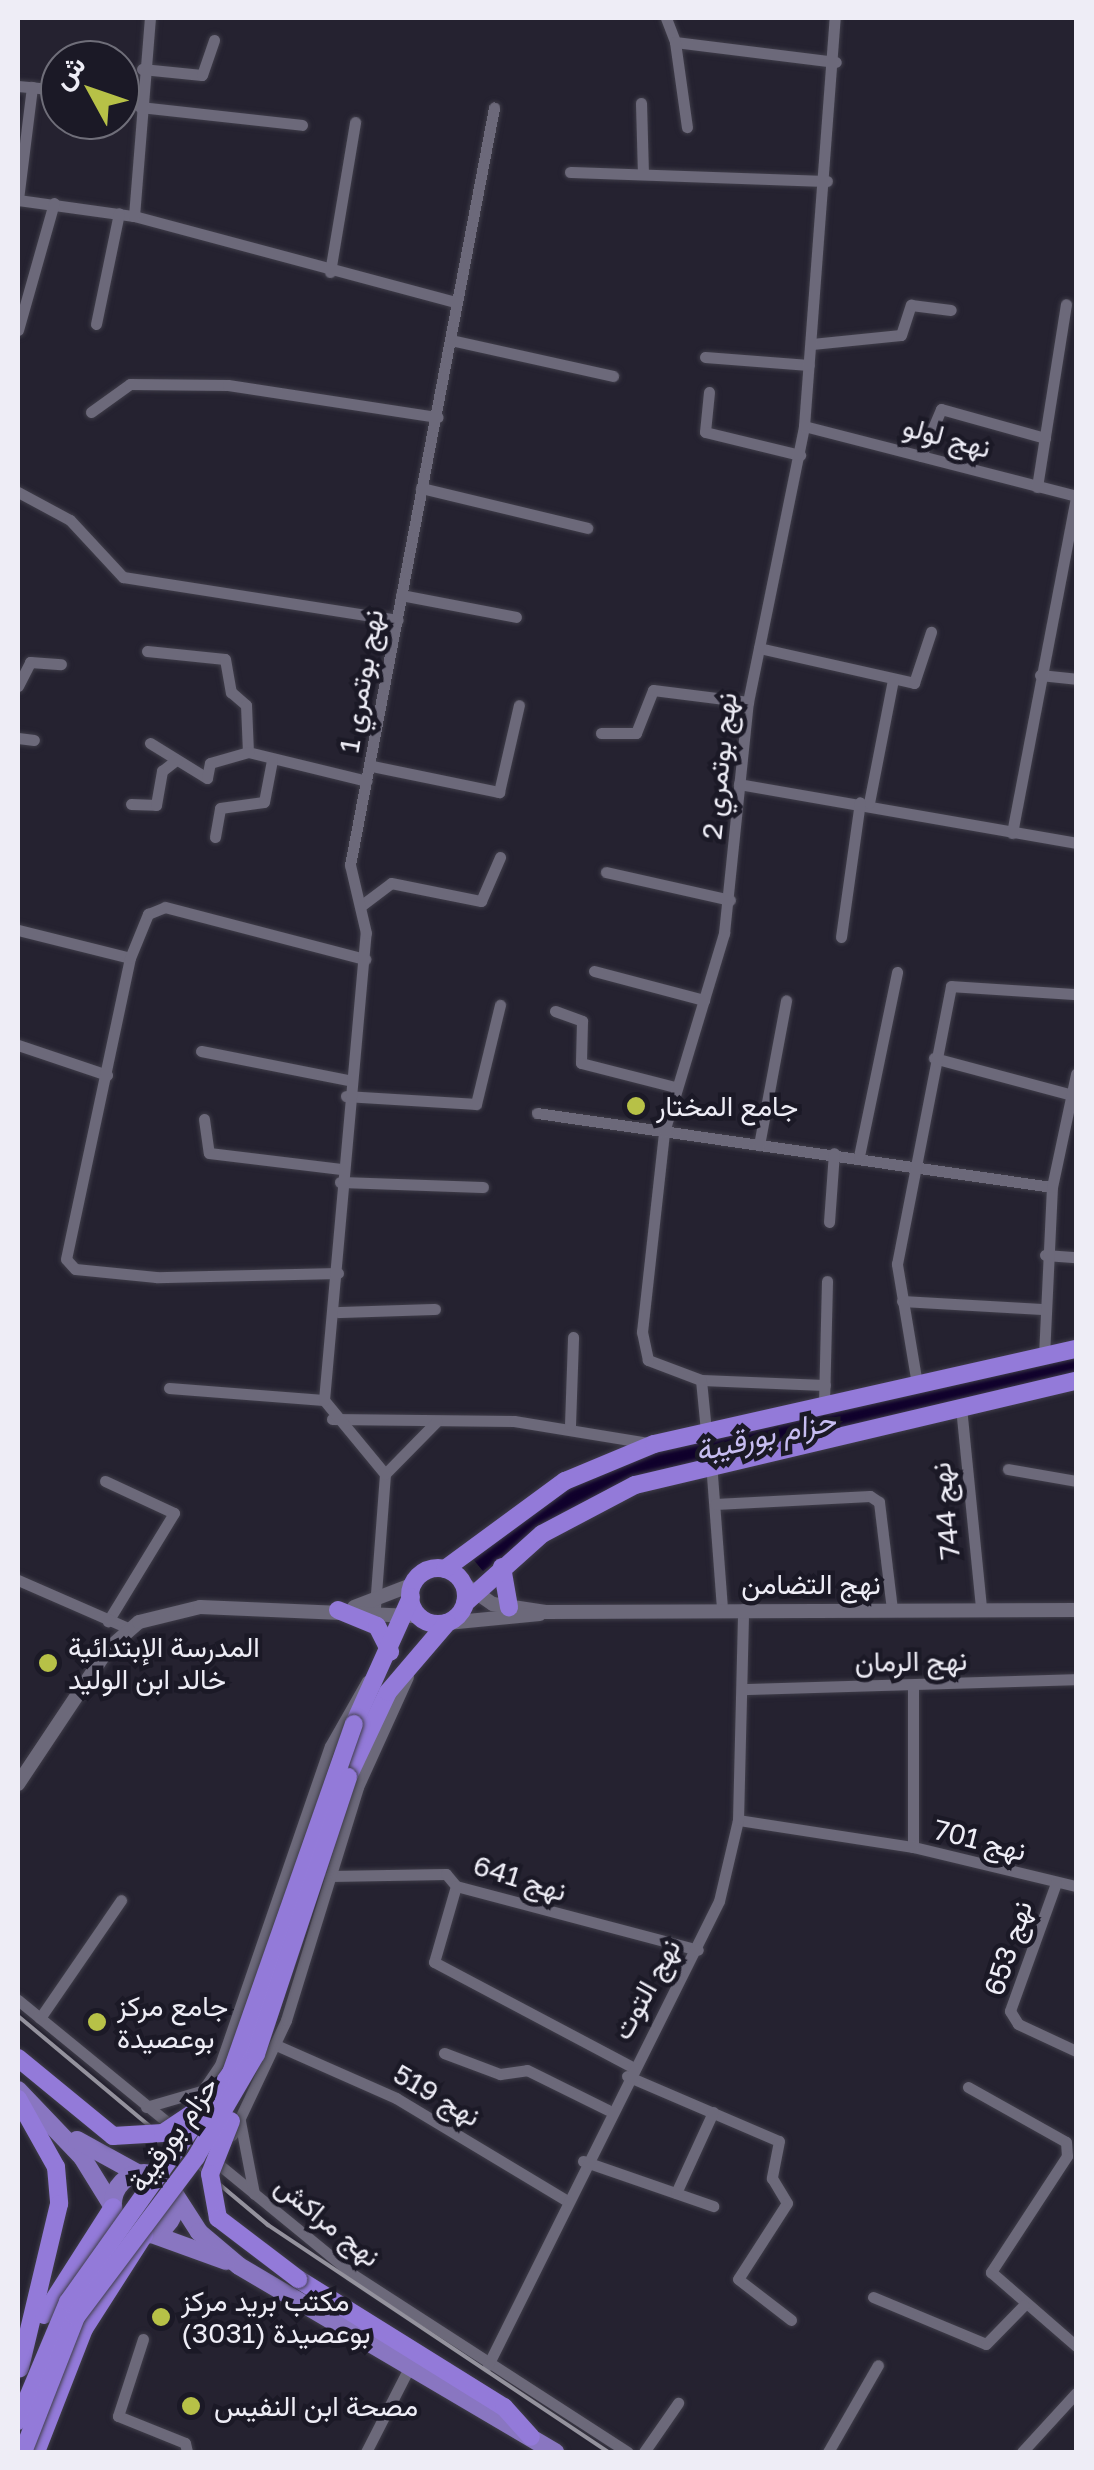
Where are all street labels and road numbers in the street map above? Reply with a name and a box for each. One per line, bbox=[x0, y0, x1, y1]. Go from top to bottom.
street label: نهج لولو bbox=[900, 409, 994, 465]
street label: نهج بوتمري 1 bbox=[332, 607, 390, 755]
street label: نهج بوتمري 2 bbox=[695, 691, 743, 841]
street label: نهج 744 bbox=[923, 1461, 967, 1561]
street label: نهج التضامن bbox=[741, 1567, 881, 1601]
street label: نهج الرمان bbox=[854, 1643, 968, 1679]
street label: نهج 701 bbox=[930, 1812, 1030, 1868]
street label: نهج 641 bbox=[469, 1848, 571, 1908]
street label: نهج 653 bbox=[977, 1896, 1039, 2000]
street label: نهج التوت bbox=[605, 1933, 687, 2045]
street label: نهج 519 bbox=[387, 2057, 487, 2133]
street label: حزام بورقيبة bbox=[121, 2070, 225, 2198]
street label: نهج مراكش bbox=[269, 2168, 387, 2274]

